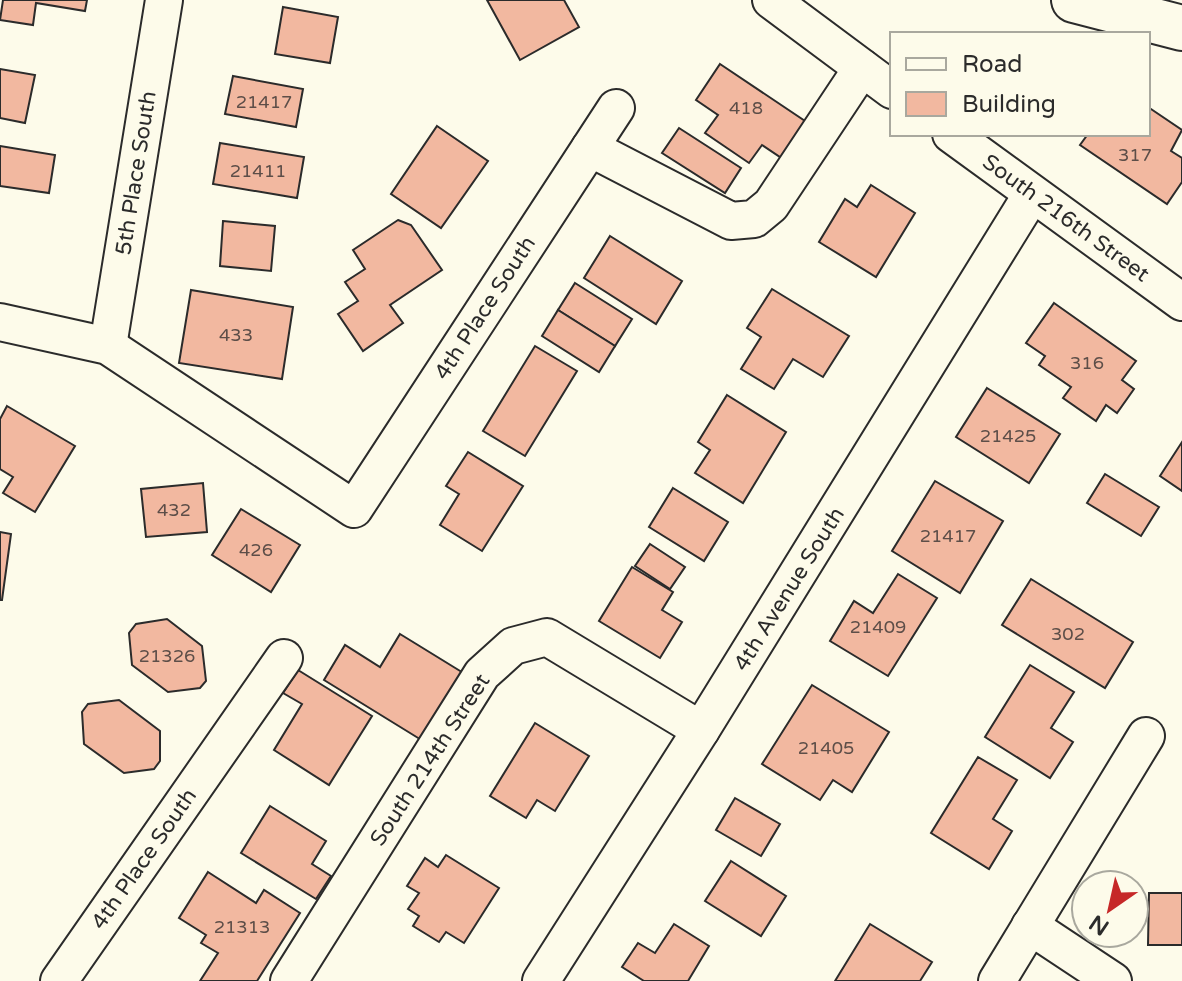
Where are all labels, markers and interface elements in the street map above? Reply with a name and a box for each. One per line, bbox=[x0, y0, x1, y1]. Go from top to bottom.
legend bbox=[890, 32, 1150, 136]
text: Road bbox=[962, 50, 1022, 79]
street label: 5th Place South bbox=[110, 89, 162, 257]
text: Building bbox=[962, 90, 1056, 119]
house number: 21417 bbox=[236, 91, 292, 113]
house number: 418 bbox=[729, 97, 763, 119]
house number: 317 bbox=[1118, 144, 1152, 166]
street label: South 216th Street bbox=[978, 149, 1154, 287]
house number: 21411 bbox=[230, 160, 286, 182]
street label: 4th Place South bbox=[429, 231, 541, 385]
house number: 433 bbox=[219, 324, 253, 346]
house number: 316 bbox=[1070, 352, 1104, 374]
house number: 21425 bbox=[980, 425, 1036, 447]
house number: 432 bbox=[157, 499, 191, 521]
street label: 4th Avenue South bbox=[728, 502, 850, 676]
house number: 21417 bbox=[920, 525, 976, 547]
house number: 426 bbox=[239, 539, 273, 561]
house number: 21409 bbox=[850, 616, 906, 638]
house number: 302 bbox=[1051, 623, 1085, 645]
house number: 21326 bbox=[139, 645, 195, 667]
street label: South 214th Street bbox=[365, 669, 495, 851]
house number: 21405 bbox=[798, 737, 854, 759]
street label: 4th Place South bbox=[86, 784, 202, 934]
north arrow bbox=[1070, 869, 1150, 949]
text: N bbox=[1085, 909, 1114, 940]
house number: 21313 bbox=[214, 916, 270, 938]

